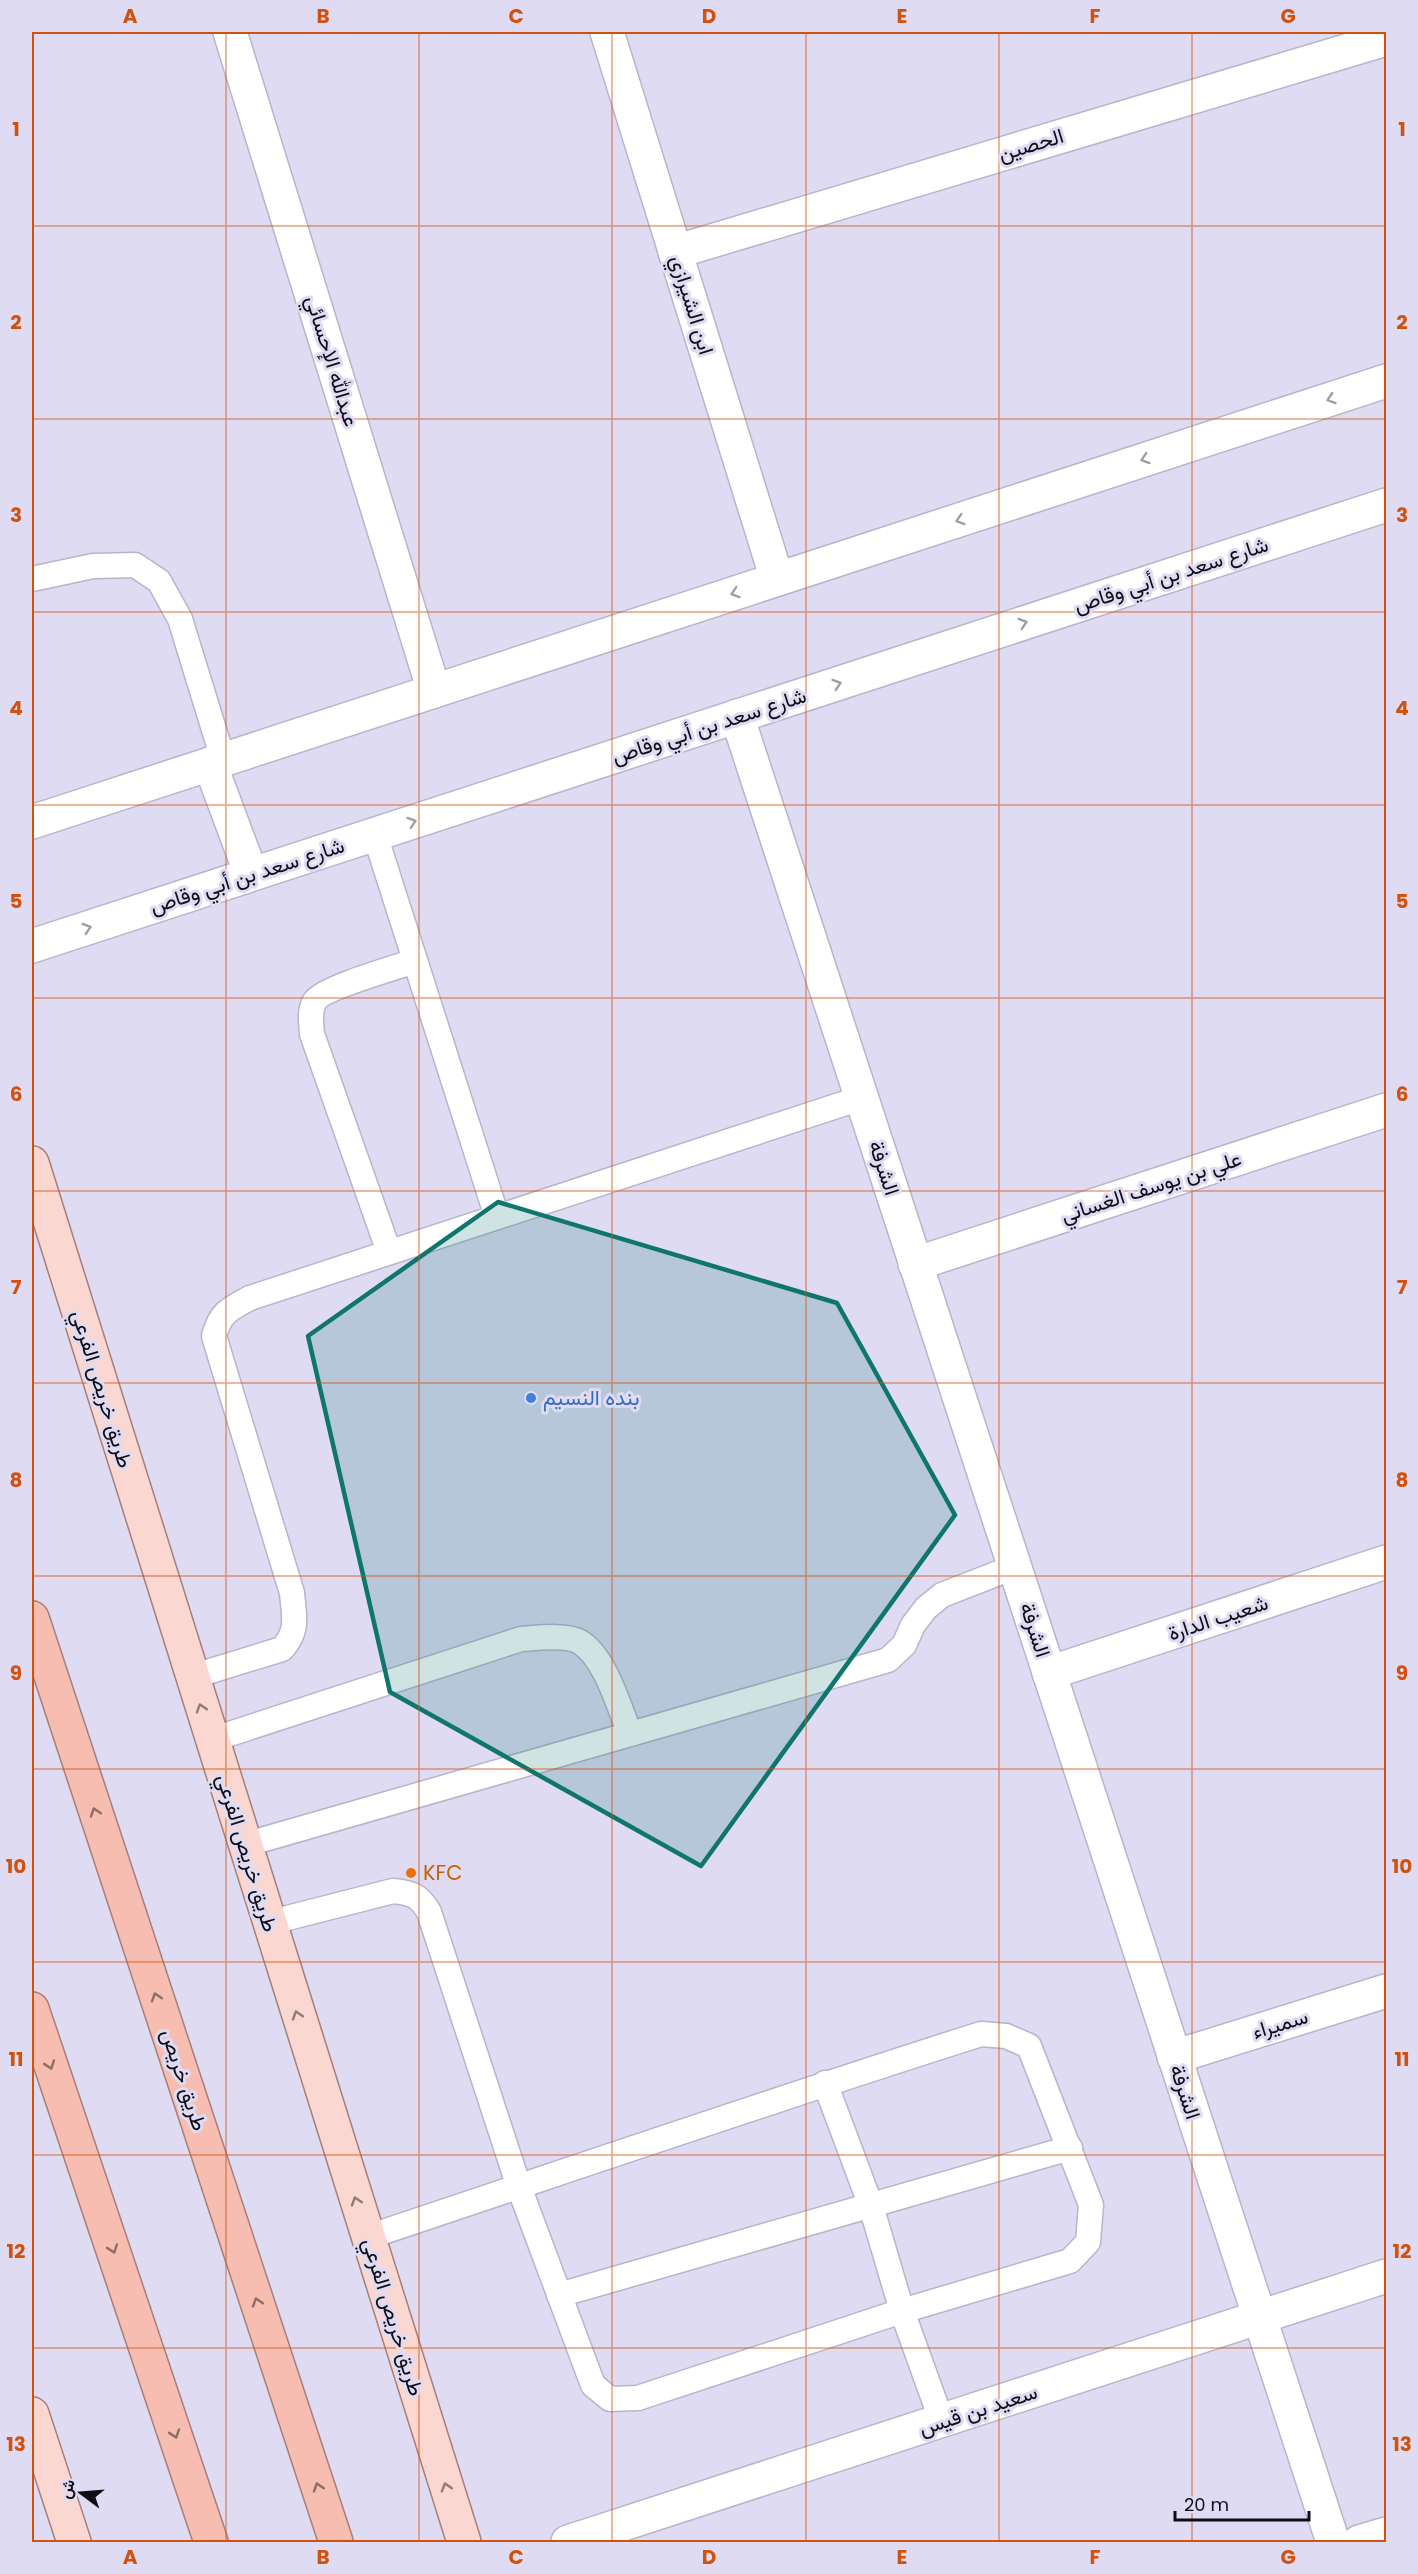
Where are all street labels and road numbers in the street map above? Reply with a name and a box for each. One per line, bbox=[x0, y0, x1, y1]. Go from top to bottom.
street label: الحصين bbox=[995, 121, 1067, 168]
street label: ابن الشيرازي bbox=[661, 252, 721, 359]
street label: عبدالله الإحسائي bbox=[296, 292, 366, 431]
street label: شارع سعد بن أبي وقاص bbox=[1070, 529, 1273, 623]
street label: شارع سعد بن أبي وقاص bbox=[608, 680, 811, 774]
street label: شارع سعد بن أبي وقاص bbox=[146, 830, 349, 924]
street label: الشرفة bbox=[862, 1137, 907, 1199]
street label: علي بن يوسف الغساني bbox=[1057, 1144, 1246, 1232]
street label: طريق خريص الفرعي bbox=[62, 1306, 140, 1472]
street label: شعيب الدارة bbox=[1164, 1588, 1272, 1647]
street label: الشرفة bbox=[1013, 1599, 1058, 1661]
street label: طريق خريص الفرعي bbox=[207, 1770, 285, 1936]
street label: سميراء bbox=[1248, 2001, 1311, 2046]
street label: طريق خريص bbox=[154, 2025, 215, 2135]
street label: الشرفة bbox=[1163, 2061, 1208, 2123]
street label: طريق خريص الفرعي bbox=[353, 2234, 431, 2400]
street label: سعيد بن قيس bbox=[915, 2377, 1041, 2442]

